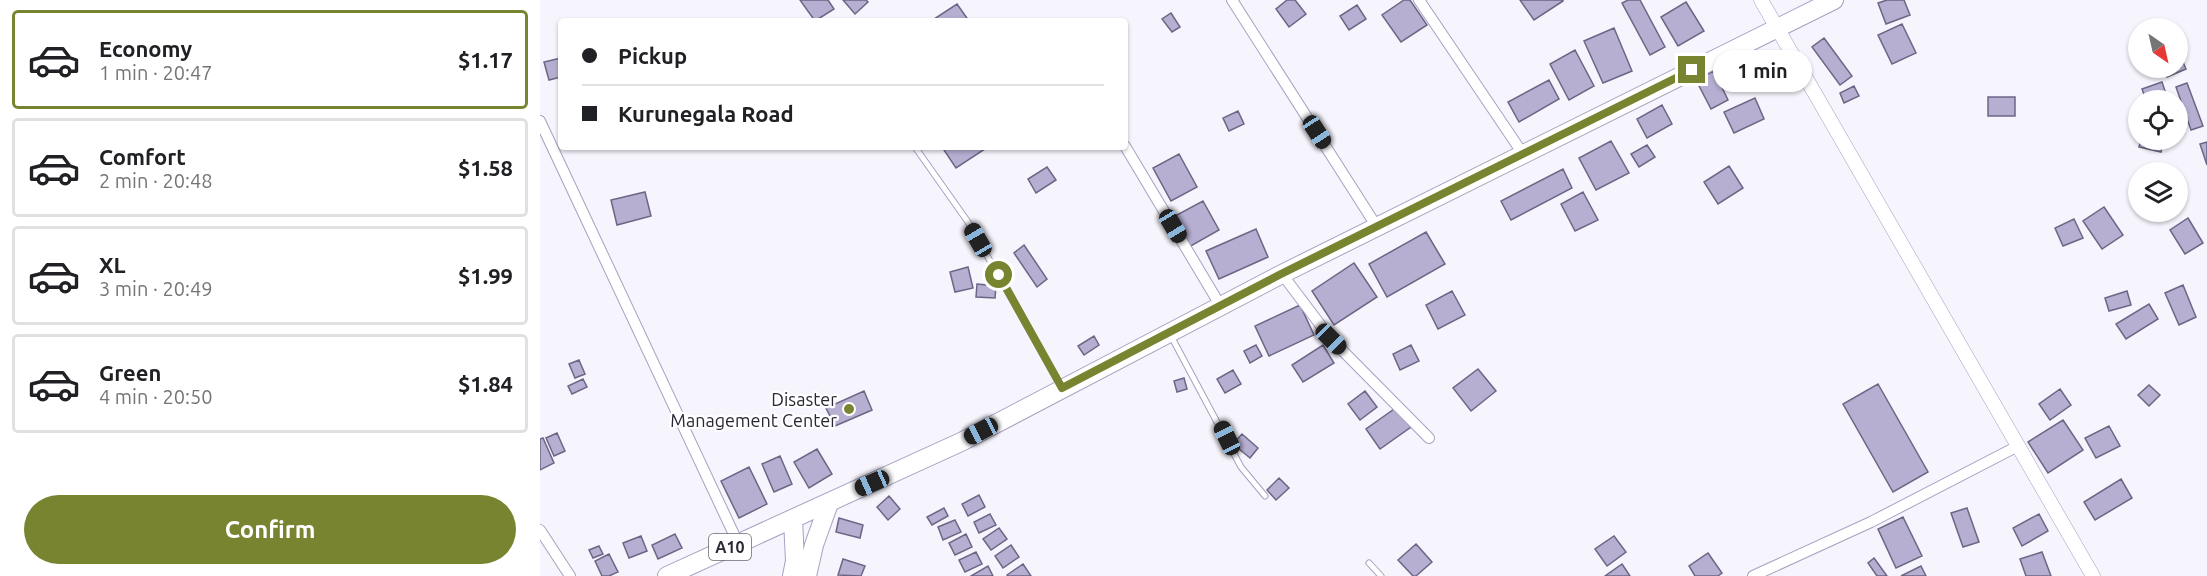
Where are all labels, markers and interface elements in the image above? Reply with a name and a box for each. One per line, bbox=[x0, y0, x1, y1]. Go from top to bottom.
north arrow bbox=[2128, 18, 2188, 78]
map controls bbox=[2128, 18, 2188, 222]
icon: car bbox=[27, 33, 81, 87]
text: Economy bbox=[99, 36, 192, 61]
text: Pickup bbox=[618, 43, 687, 68]
text: $1.17 bbox=[458, 47, 513, 72]
callout: 1 min bbox=[1713, 49, 1812, 91]
route end bbox=[1678, 56, 1705, 83]
text: 1 min bbox=[1737, 59, 1788, 82]
text: 1 min · 20:47 bbox=[99, 61, 213, 84]
button: locate bbox=[2128, 90, 2188, 150]
text: Kurunegala Road bbox=[618, 101, 794, 126]
car bbox=[1300, 112, 1334, 152]
icon: car bbox=[27, 141, 81, 195]
text: Comfort bbox=[99, 144, 186, 169]
text: $1.58 bbox=[458, 155, 513, 180]
button: layers bbox=[2128, 162, 2188, 222]
text: 2 min · 20:48 bbox=[99, 169, 213, 192]
car bbox=[1156, 206, 1190, 246]
car bbox=[961, 220, 995, 260]
icon: car bbox=[27, 249, 81, 303]
text: XL bbox=[99, 252, 126, 277]
route start bbox=[985, 261, 1012, 288]
text: $1.99 bbox=[458, 263, 513, 288]
text: 3 min · 20:49 bbox=[99, 277, 213, 300]
car bbox=[1312, 320, 1350, 358]
icon: car bbox=[27, 357, 81, 411]
text: Green bbox=[99, 360, 161, 385]
text: $1.84 bbox=[458, 371, 513, 396]
text: 4 min · 20:50 bbox=[99, 385, 213, 408]
place label: Disaster Management Center bbox=[670, 389, 837, 430]
marker: Disaster Management Center bbox=[842, 402, 856, 416]
car bbox=[961, 415, 1001, 447]
car bbox=[1211, 418, 1243, 458]
car bbox=[852, 467, 892, 499]
button: Confirm bbox=[24, 495, 516, 564]
road number: A10 bbox=[709, 534, 751, 560]

